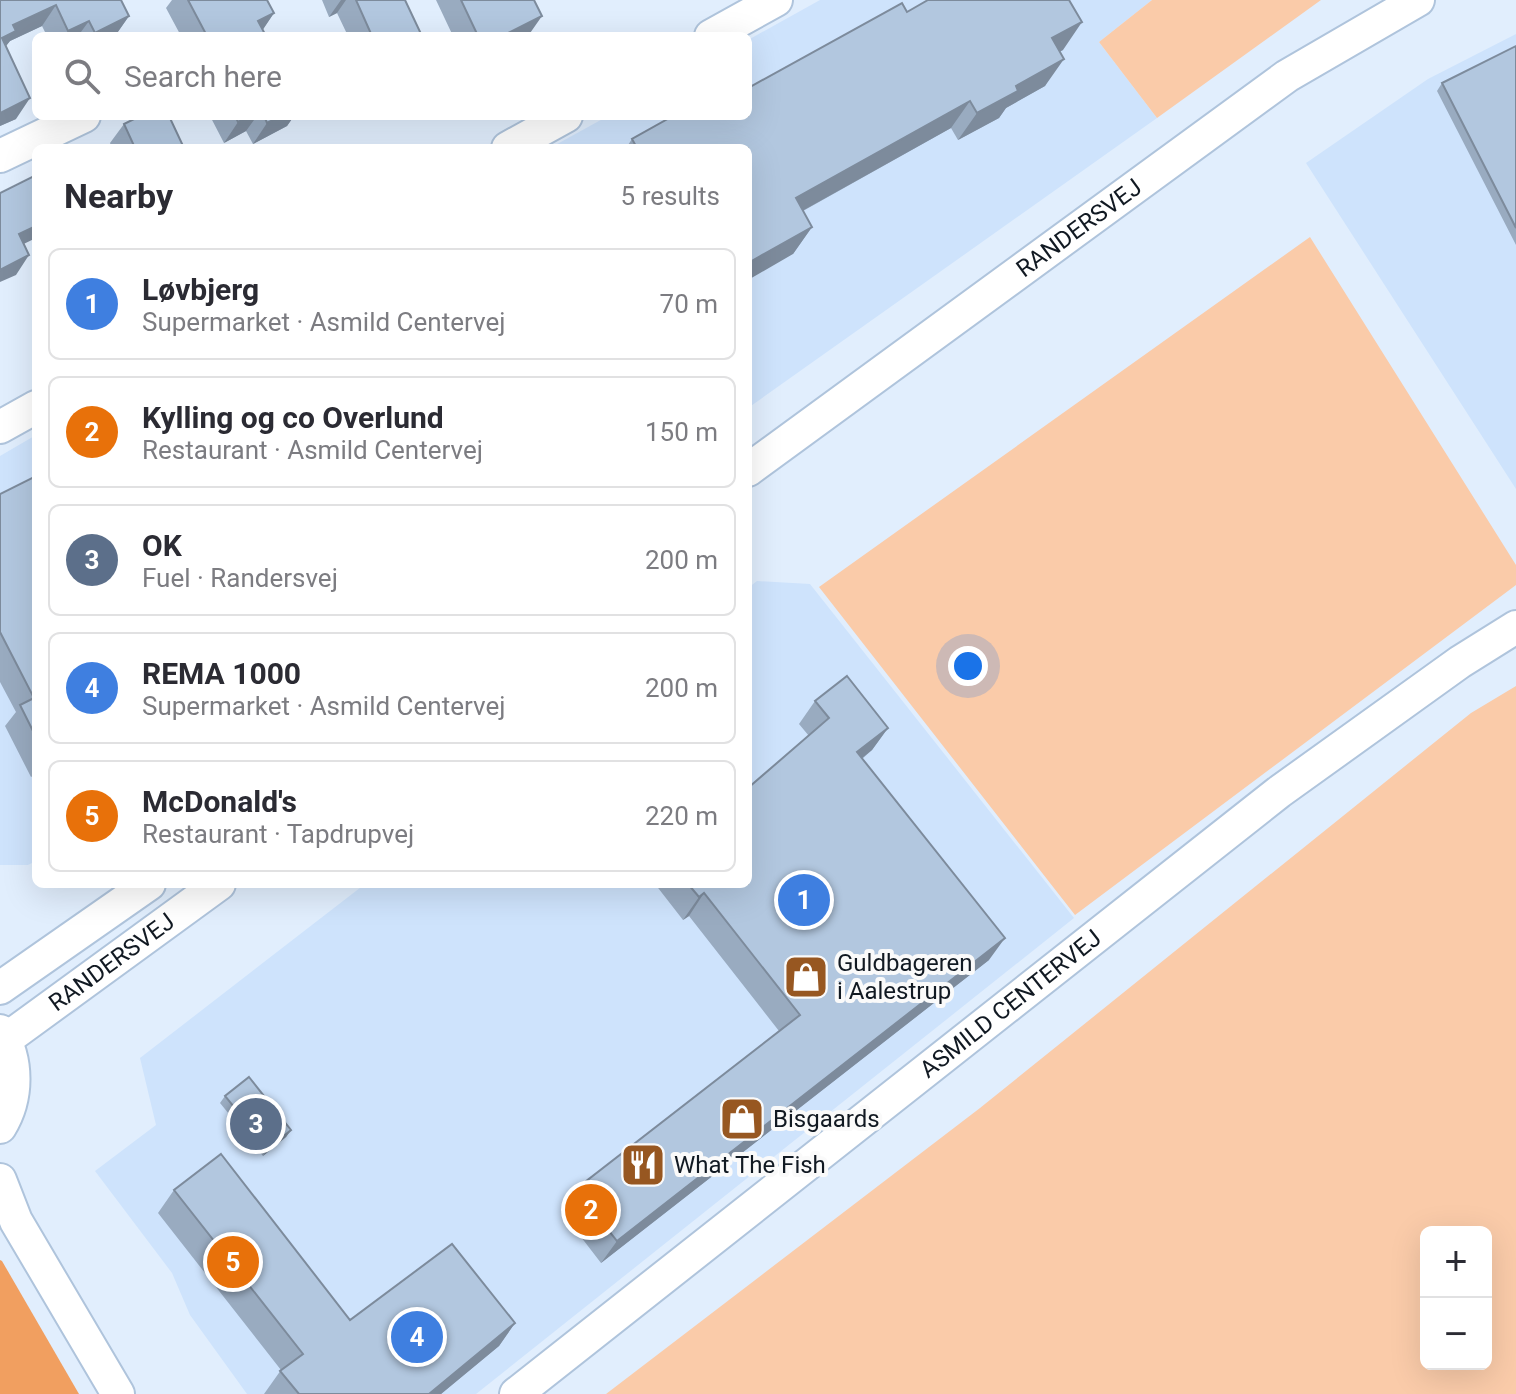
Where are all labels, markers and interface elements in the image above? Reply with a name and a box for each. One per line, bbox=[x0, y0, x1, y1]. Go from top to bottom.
search box bbox=[32, 32, 752, 120]
icon: search bbox=[60, 54, 104, 98]
text: Search here bbox=[124, 59, 282, 94]
street label: RANDERSVEJ bbox=[1011, 173, 1147, 283]
text: Nearby bbox=[64, 176, 173, 216]
text: 5 results bbox=[621, 181, 720, 211]
text: Løvbjerg bbox=[142, 272, 259, 307]
text: 1 bbox=[85, 289, 99, 319]
text: 70 m bbox=[660, 289, 718, 319]
text: Supermarket · Asmild Centervej bbox=[142, 307, 505, 337]
text: Kylling og co Overlund bbox=[142, 400, 444, 435]
text: 2 bbox=[85, 417, 99, 447]
text: 150 m bbox=[645, 417, 718, 447]
text: Restaurant · Asmild Centervej bbox=[142, 435, 483, 465]
text: OK bbox=[142, 528, 182, 563]
text: 3 bbox=[85, 545, 99, 575]
text: 200 m bbox=[645, 545, 718, 575]
text: Fuel · Randersvej bbox=[142, 563, 338, 593]
your location bbox=[948, 646, 988, 686]
text: REMA 1000 bbox=[142, 656, 301, 691]
text: 4 bbox=[85, 673, 99, 703]
text: 200 m bbox=[645, 673, 718, 703]
text: Supermarket · Asmild Centervej bbox=[142, 691, 505, 721]
text: McDonald's bbox=[142, 784, 297, 819]
text: 5 bbox=[85, 801, 99, 831]
text: 220 m bbox=[645, 801, 718, 831]
text: Restaurant · Tapdrupvej bbox=[142, 819, 414, 849]
pin: 1 bbox=[778, 870, 830, 930]
street label: RANDERSVEJ bbox=[44, 907, 180, 1017]
street label: ASMILD CENTERVEJ bbox=[914, 924, 1107, 1084]
place label: Guldbageren i Aalestrup bbox=[837, 949, 973, 1005]
shop icon: Guldbageren i Aalestrup bbox=[782, 953, 830, 1001]
pin: 3 bbox=[230, 1094, 282, 1154]
shop icon: Bisgaards bbox=[718, 1095, 766, 1143]
place label: Bisgaards bbox=[773, 1105, 880, 1133]
restaurant icon: What The Fish bbox=[619, 1141, 667, 1189]
place label: What The Fish bbox=[674, 1151, 826, 1179]
pin: 2 bbox=[565, 1180, 617, 1240]
map controls bbox=[1420, 1226, 1492, 1370]
button: + bbox=[1420, 1226, 1492, 1298]
pin: 5 bbox=[207, 1232, 259, 1292]
button: − bbox=[1420, 1298, 1492, 1370]
pin: 4 bbox=[391, 1307, 443, 1367]

